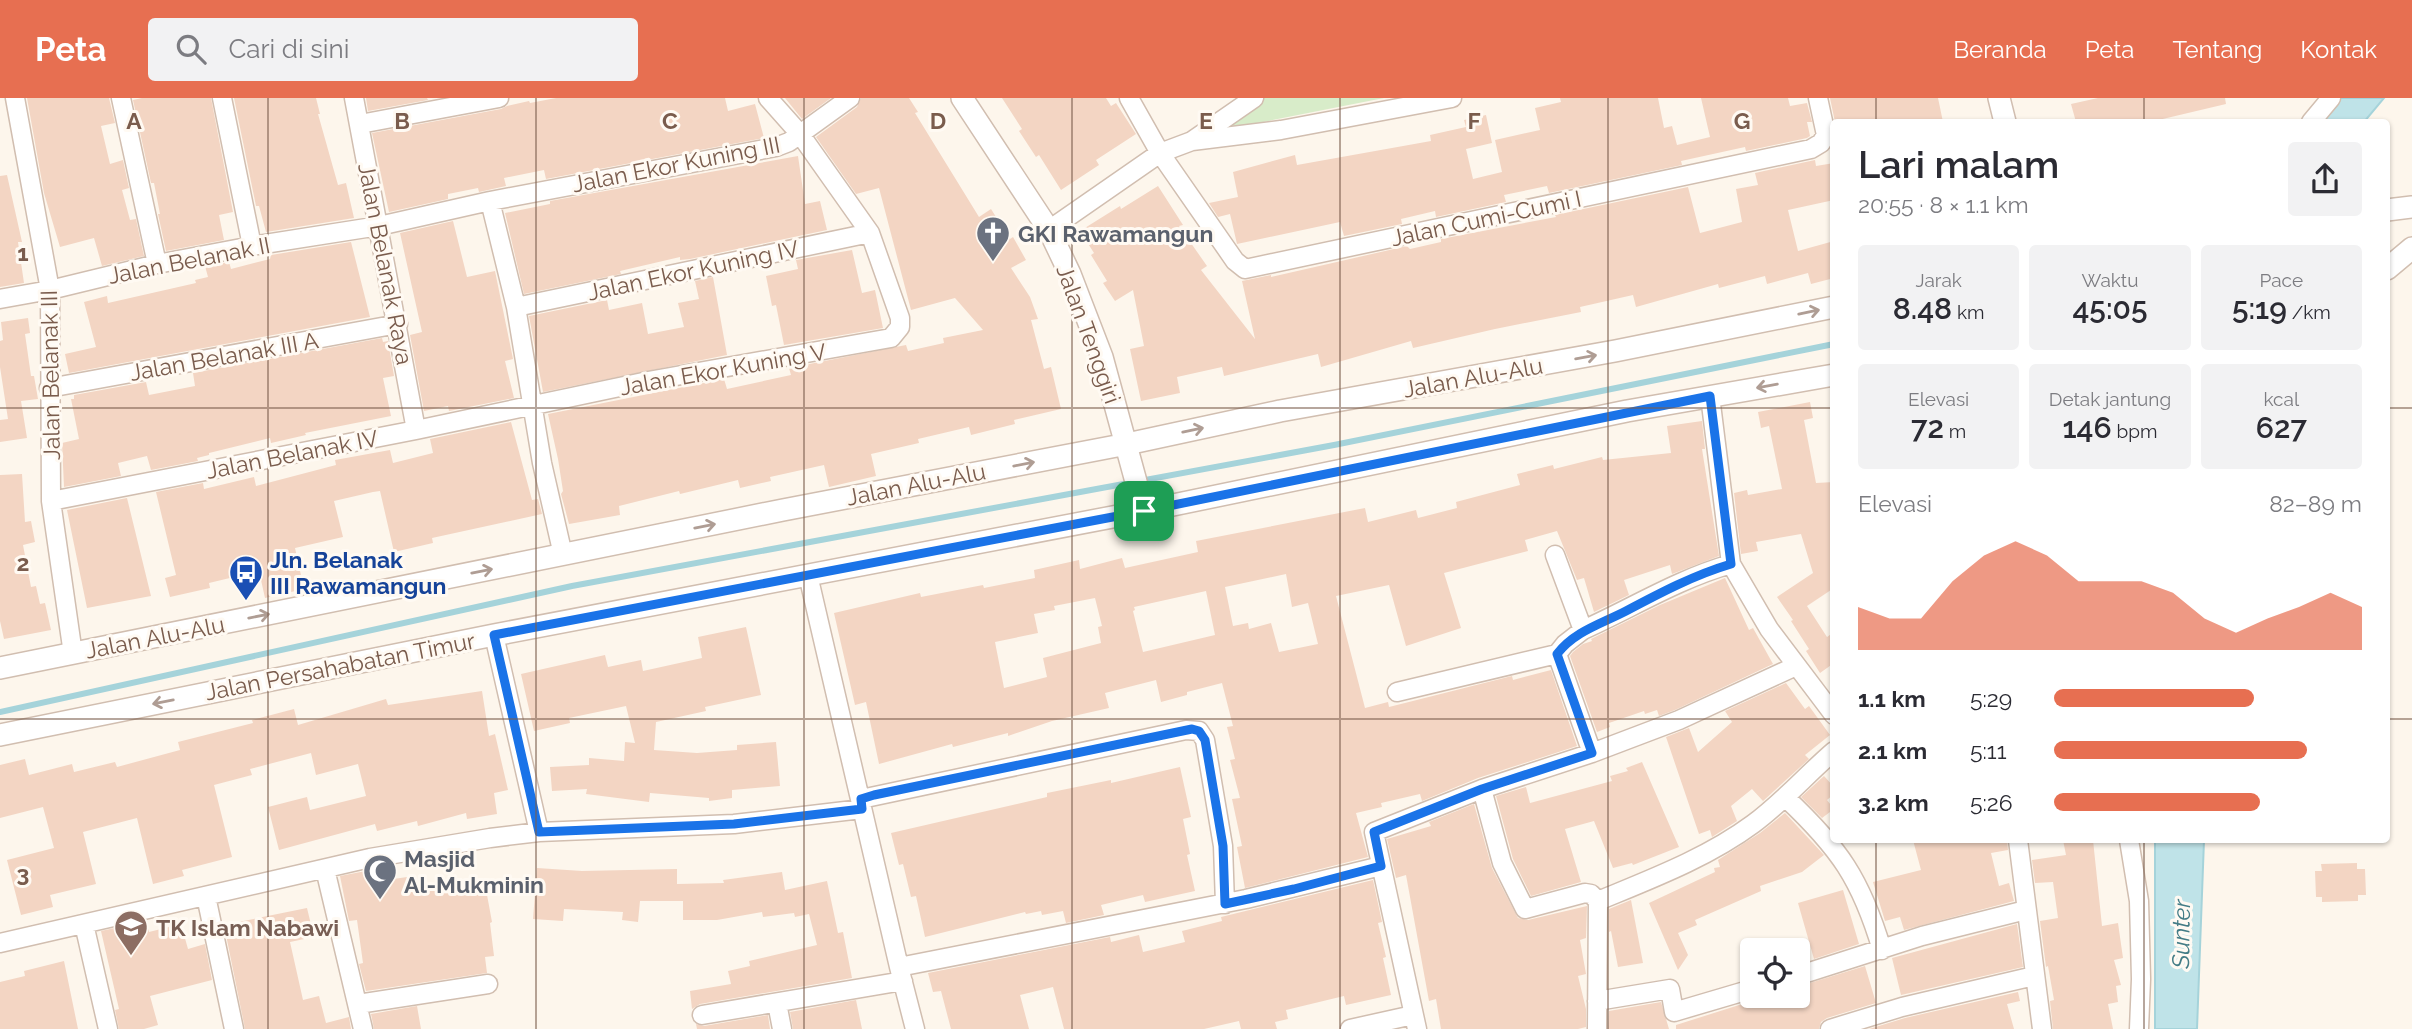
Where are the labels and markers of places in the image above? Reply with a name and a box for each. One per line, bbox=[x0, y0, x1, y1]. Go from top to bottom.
church icon: GKI Rawamangun bbox=[974, 214, 1012, 263]
place label: GKI Rawamangun bbox=[1018, 220, 1213, 247]
pin bbox=[1114, 481, 1174, 541]
place label: Jln. Belanak III Rawamangun bbox=[270, 546, 446, 599]
bus stop icon: Jln. Belanak III Rawamangun bbox=[227, 553, 265, 602]
place label: Masjid Al-Mukminin bbox=[404, 845, 544, 898]
mosque icon: Masjid Al-Mukminin bbox=[361, 852, 399, 901]
school or university icon: TK Islam Nabawi bbox=[112, 908, 150, 957]
place label: TK Islam Nabawi bbox=[156, 914, 339, 941]

